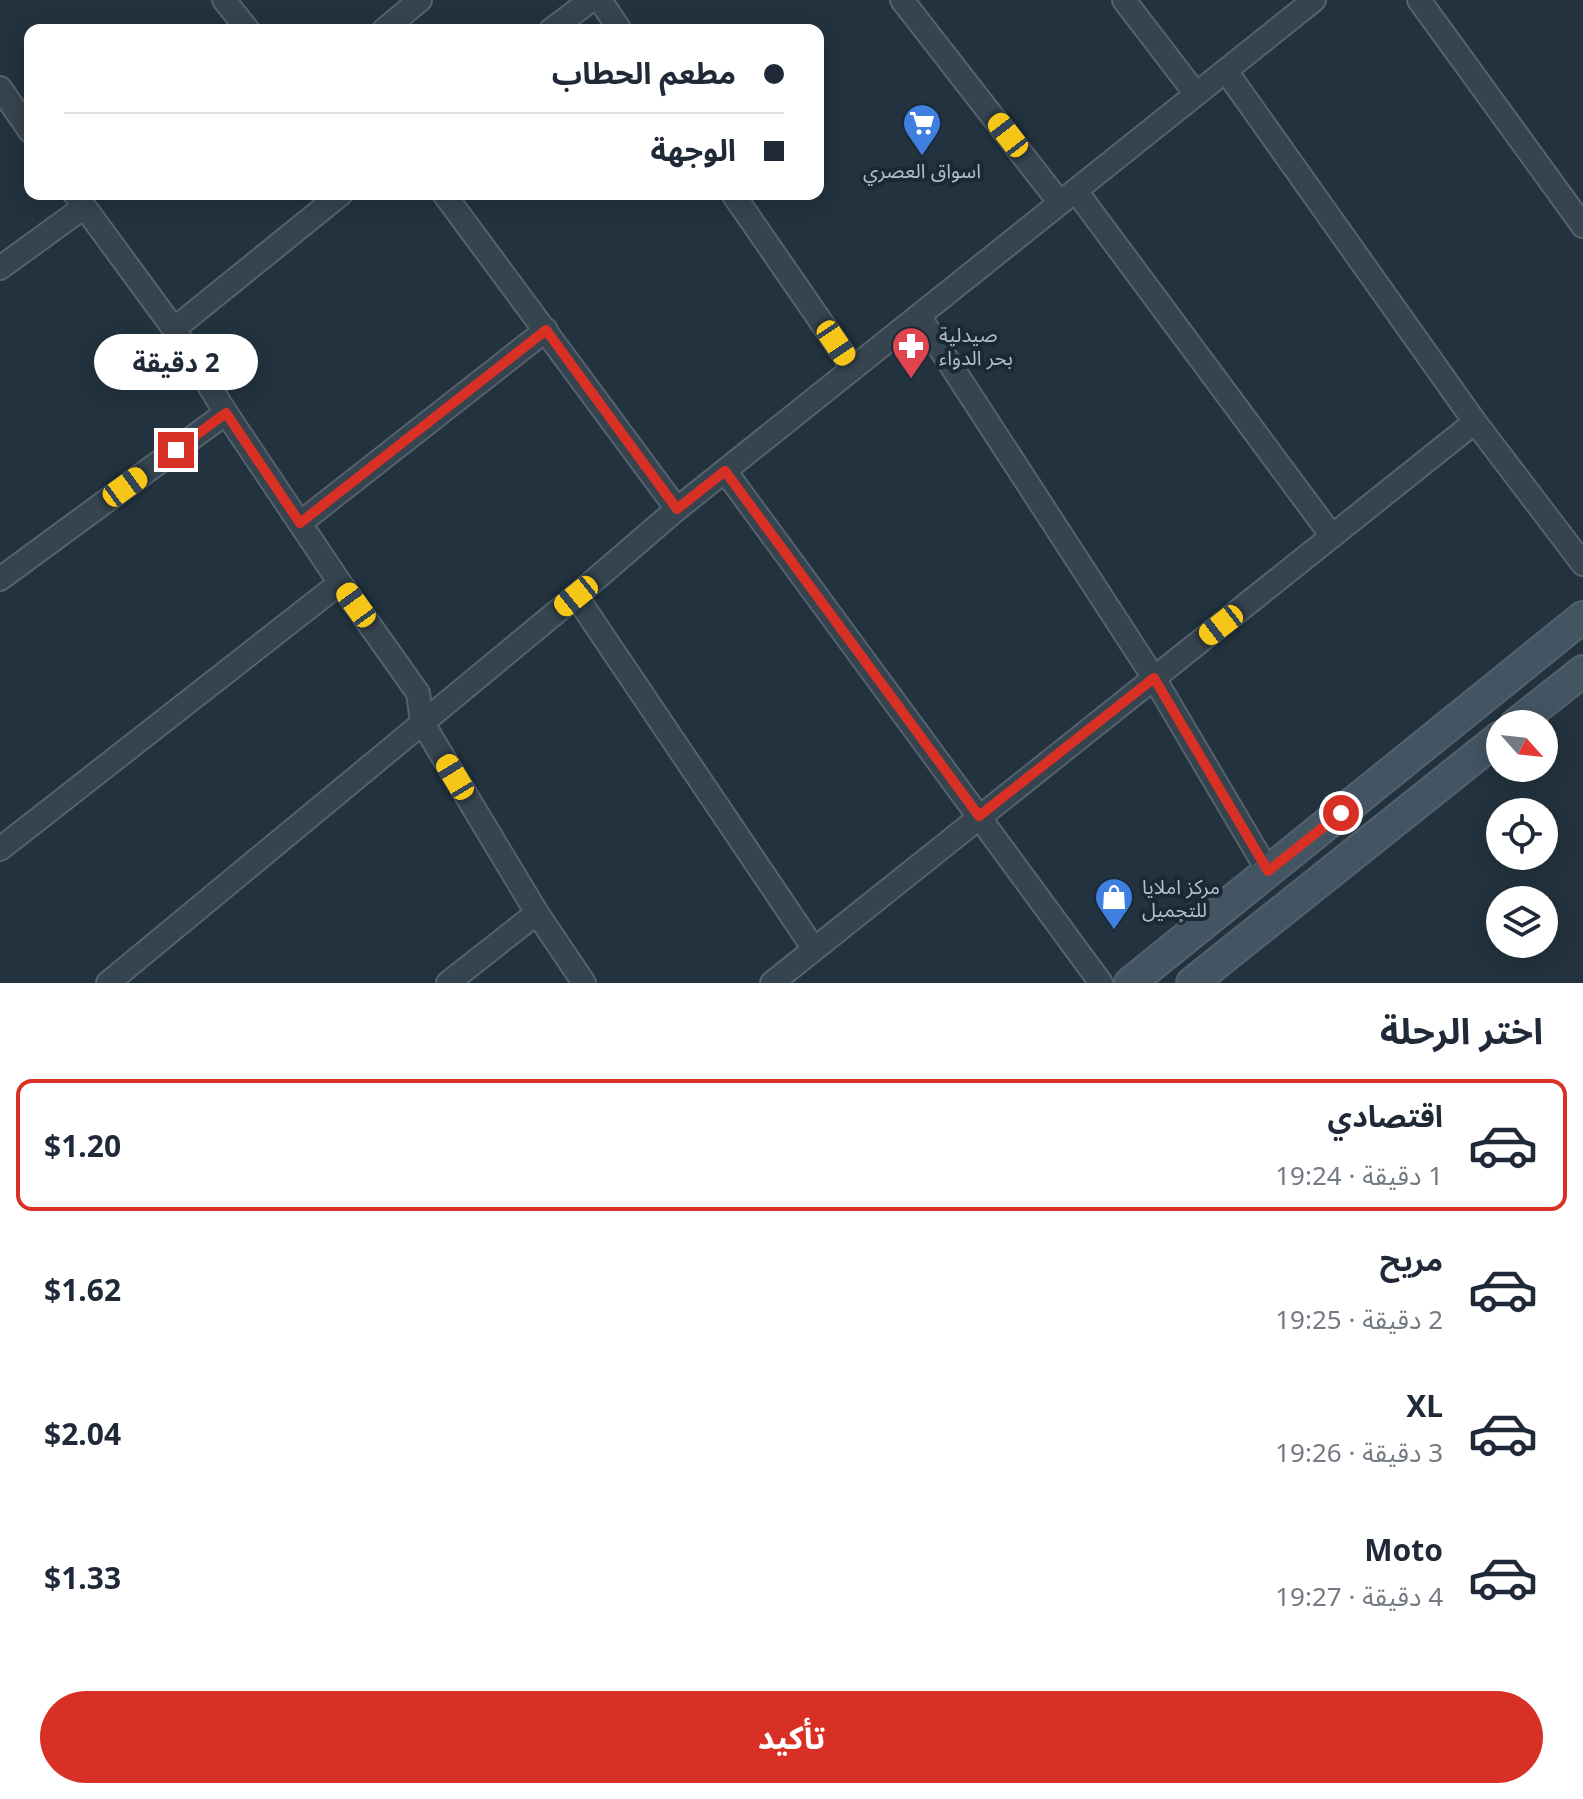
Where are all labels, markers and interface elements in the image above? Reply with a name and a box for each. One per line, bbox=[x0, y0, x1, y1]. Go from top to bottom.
text: مطعم الحطاب bbox=[552, 52, 736, 93]
supermarket icon: اسواق العصري bbox=[901, 102, 943, 157]
car bbox=[984, 109, 1032, 161]
text: الوجهة bbox=[651, 129, 736, 170]
place label: اسواق العصري bbox=[863, 157, 981, 186]
car bbox=[813, 316, 859, 370]
place label: صيدلية بحر الدواء bbox=[939, 321, 1013, 371]
pharmacy icon: صيدلية بحر الدواء bbox=[890, 325, 932, 380]
callout: 2 دقيقة bbox=[94, 334, 258, 390]
text: 2 دقيقة bbox=[132, 344, 220, 380]
route end bbox=[158, 432, 194, 468]
car bbox=[99, 463, 151, 511]
car bbox=[550, 572, 602, 620]
car bbox=[332, 579, 380, 631]
car bbox=[1195, 601, 1247, 649]
north arrow bbox=[1486, 710, 1558, 782]
map controls bbox=[1486, 710, 1558, 958]
car bbox=[432, 750, 478, 804]
route start bbox=[1323, 795, 1359, 831]
button: locate bbox=[1486, 798, 1558, 870]
place label: مركز املايا للتجميل bbox=[1142, 873, 1220, 923]
shop icon: مركز املايا للتجميل bbox=[1093, 876, 1135, 931]
button: layers bbox=[1486, 886, 1558, 958]
text: اختر الرحلة bbox=[1380, 1006, 1543, 1055]
text: اقتصادي bbox=[1328, 1095, 1443, 1136]
icon: car bbox=[1467, 1109, 1539, 1181]
text: $1.20 bbox=[44, 1125, 121, 1166]
text: 1 دقيقة · 19:24 bbox=[1275, 1157, 1443, 1193]
text: مريح bbox=[1380, 1239, 1443, 1280]
icon: car bbox=[1467, 1253, 1539, 1325]
text: $1.62 bbox=[44, 1269, 121, 1310]
text: 2 دقيقة · 19:25 bbox=[1275, 1301, 1443, 1337]
text: XL bbox=[1406, 1385, 1443, 1426]
icon: car bbox=[1467, 1397, 1539, 1469]
text: $2.04 bbox=[44, 1413, 121, 1454]
text: 3 دقيقة · 19:26 bbox=[1275, 1434, 1443, 1470]
text: Moto bbox=[1364, 1529, 1443, 1570]
icon: car bbox=[1467, 1541, 1539, 1613]
text: $1.33 bbox=[44, 1557, 121, 1598]
text: 4 دقيقة · 19:27 bbox=[1275, 1578, 1443, 1614]
button: تأكيد bbox=[40, 1691, 1543, 1783]

